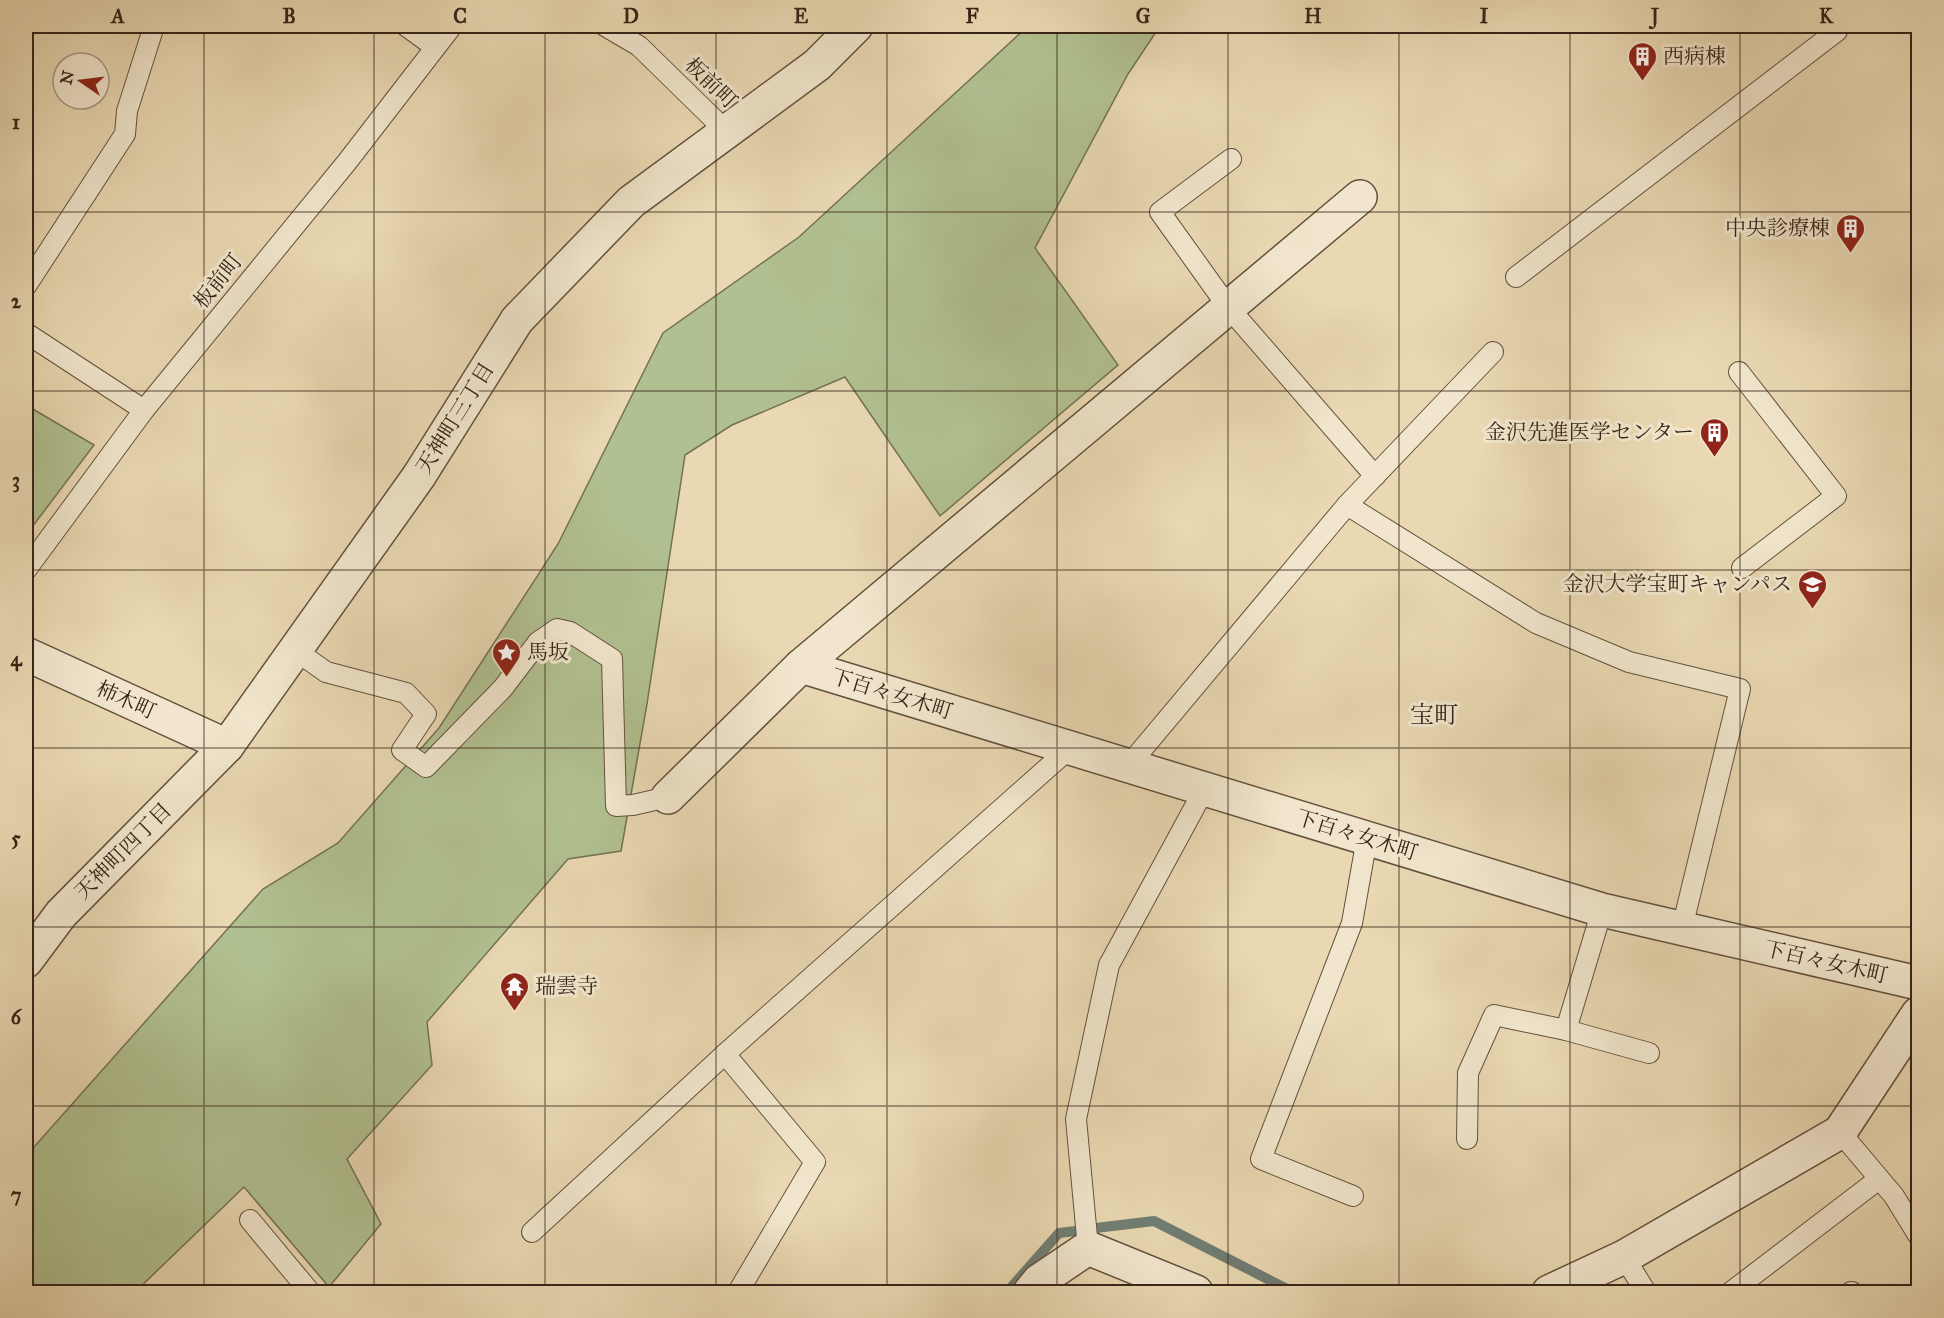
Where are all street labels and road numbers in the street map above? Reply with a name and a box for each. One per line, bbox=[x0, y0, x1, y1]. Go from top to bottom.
street label: 板前町 bbox=[679, 52, 743, 114]
street label: 板前町 bbox=[188, 248, 248, 314]
street label: 天神町三丁目 bbox=[411, 358, 499, 478]
street label: 下百々女木町 bbox=[828, 663, 956, 725]
street label: 柿木町 bbox=[92, 675, 160, 725]
street label: 天神町四丁目 bbox=[69, 797, 177, 905]
street label: 下百々女木町 bbox=[1293, 804, 1421, 866]
street label: 下百々女木町 bbox=[1762, 935, 1890, 989]

